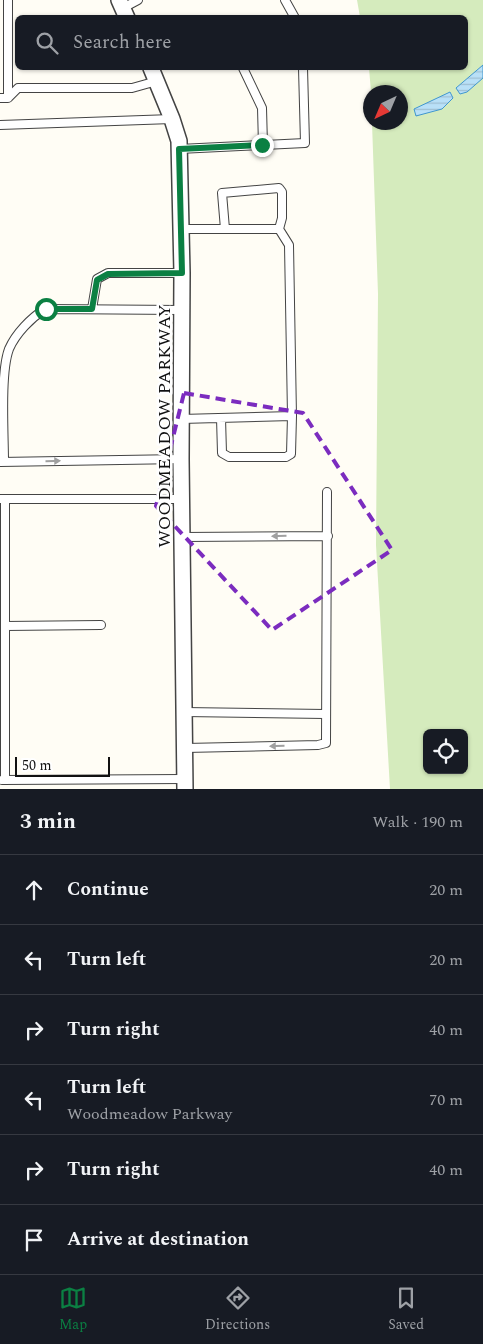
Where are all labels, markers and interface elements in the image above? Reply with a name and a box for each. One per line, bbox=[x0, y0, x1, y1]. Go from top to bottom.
search box bbox=[15, 15, 468, 70]
text: Search here bbox=[73, 28, 172, 57]
icon: search bbox=[33, 29, 61, 57]
north arrow bbox=[363, 85, 408, 130]
route end bbox=[251, 134, 274, 157]
route start bbox=[35, 298, 58, 321]
street label: WOODMEADOW PARKWAY bbox=[151, 304, 178, 548]
one-way arrow bbox=[45, 457, 61, 465]
one-way arrow bbox=[271, 532, 287, 540]
map controls bbox=[423, 729, 468, 774]
button: locate bbox=[423, 729, 468, 774]
one-way arrow bbox=[269, 742, 285, 750]
scale bar bbox=[15, 754, 110, 777]
text: 50 m bbox=[22, 755, 52, 776]
text: 3 min bbox=[20, 806, 76, 838]
text: Walk · 190 m bbox=[372, 810, 463, 834]
text: Continue bbox=[67, 875, 149, 904]
icon: ahead bbox=[20, 876, 48, 904]
text: 20 m bbox=[429, 878, 463, 902]
text: Turn left bbox=[67, 945, 146, 974]
icon: left bbox=[20, 946, 48, 974]
text: 20 m bbox=[429, 948, 463, 972]
text: Turn right bbox=[67, 1015, 160, 1044]
icon: right bbox=[20, 1016, 48, 1044]
text: 40 m bbox=[429, 1018, 463, 1042]
text: Turn left bbox=[67, 1073, 146, 1102]
icon: left bbox=[20, 1086, 48, 1114]
text: 70 m bbox=[429, 1088, 463, 1112]
text: Woodmeadow Parkway bbox=[67, 1102, 232, 1126]
text: Turn right bbox=[67, 1155, 160, 1184]
icon: right bbox=[20, 1156, 48, 1184]
text: 40 m bbox=[429, 1158, 463, 1182]
text: Arrive at destination bbox=[67, 1225, 249, 1254]
icon: arrive bbox=[20, 1226, 48, 1254]
tab: Map bbox=[59, 1284, 87, 1335]
tab: Directions bbox=[205, 1284, 270, 1335]
tab: Saved bbox=[388, 1284, 424, 1335]

